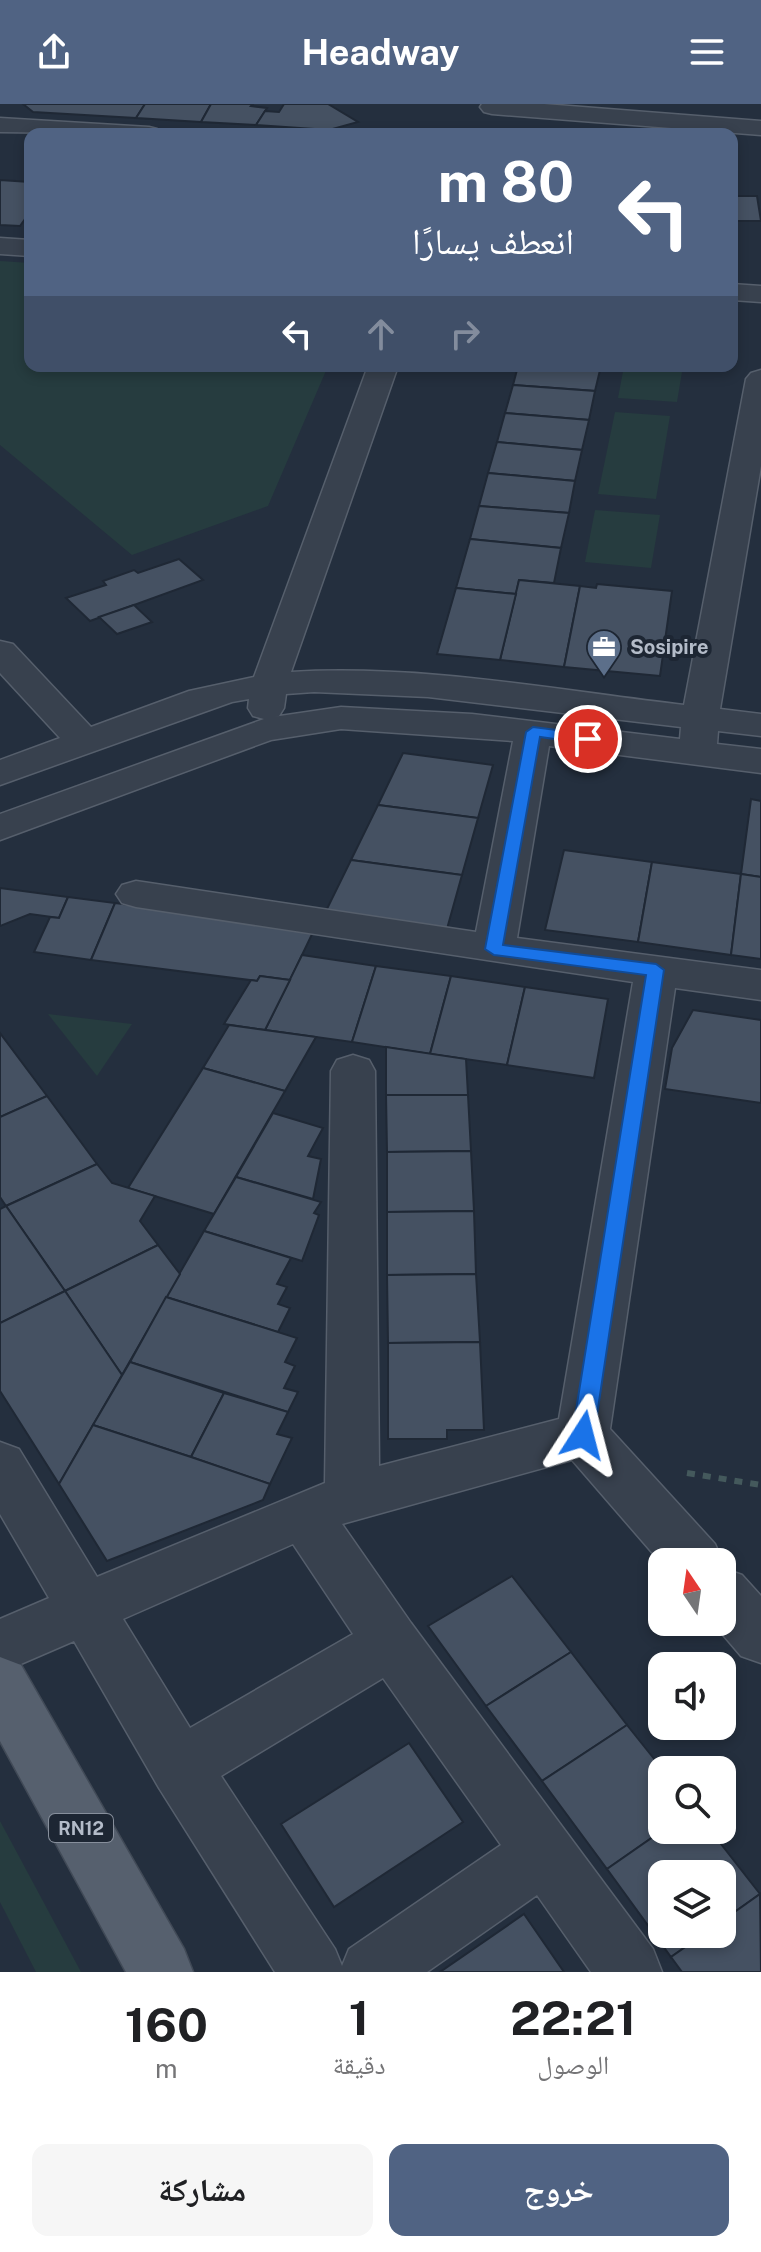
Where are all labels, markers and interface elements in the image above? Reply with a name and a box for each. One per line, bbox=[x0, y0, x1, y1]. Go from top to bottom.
icon: share bbox=[32, 30, 76, 74]
icon: menu bbox=[685, 30, 729, 74]
text: Headway bbox=[302, 31, 459, 73]
text: 80 m bbox=[438, 149, 574, 215]
icon: left bbox=[602, 160, 706, 264]
text: انعطف يسارًا bbox=[412, 220, 574, 262]
icon: left bbox=[275, 312, 319, 356]
icon: ahead bbox=[359, 312, 403, 356]
icon: right bbox=[443, 312, 487, 356]
office icon: Sosipire bbox=[585, 628, 623, 678]
place label: Sosipire bbox=[630, 635, 708, 659]
pin bbox=[554, 705, 622, 773]
icon: arrive bbox=[566, 717, 610, 761]
position arrow bbox=[541, 1393, 625, 1477]
north arrow bbox=[648, 1548, 736, 1636]
map controls bbox=[648, 1548, 736, 1948]
button: sound bbox=[648, 1652, 736, 1740]
button: search bbox=[648, 1756, 736, 1844]
road number: RN12 bbox=[49, 1814, 113, 1842]
button: layers bbox=[648, 1860, 736, 1948]
text: 1 bbox=[349, 1989, 369, 2046]
text: 22:21 bbox=[510, 1989, 636, 2046]
text: 160 bbox=[125, 1996, 208, 2053]
text: دقيقة bbox=[333, 2049, 386, 2080]
text: الوصول bbox=[537, 2049, 609, 2080]
text: m bbox=[155, 2053, 178, 2084]
button: مشاركة bbox=[32, 2144, 373, 2236]
button: خروج bbox=[389, 2144, 729, 2236]

